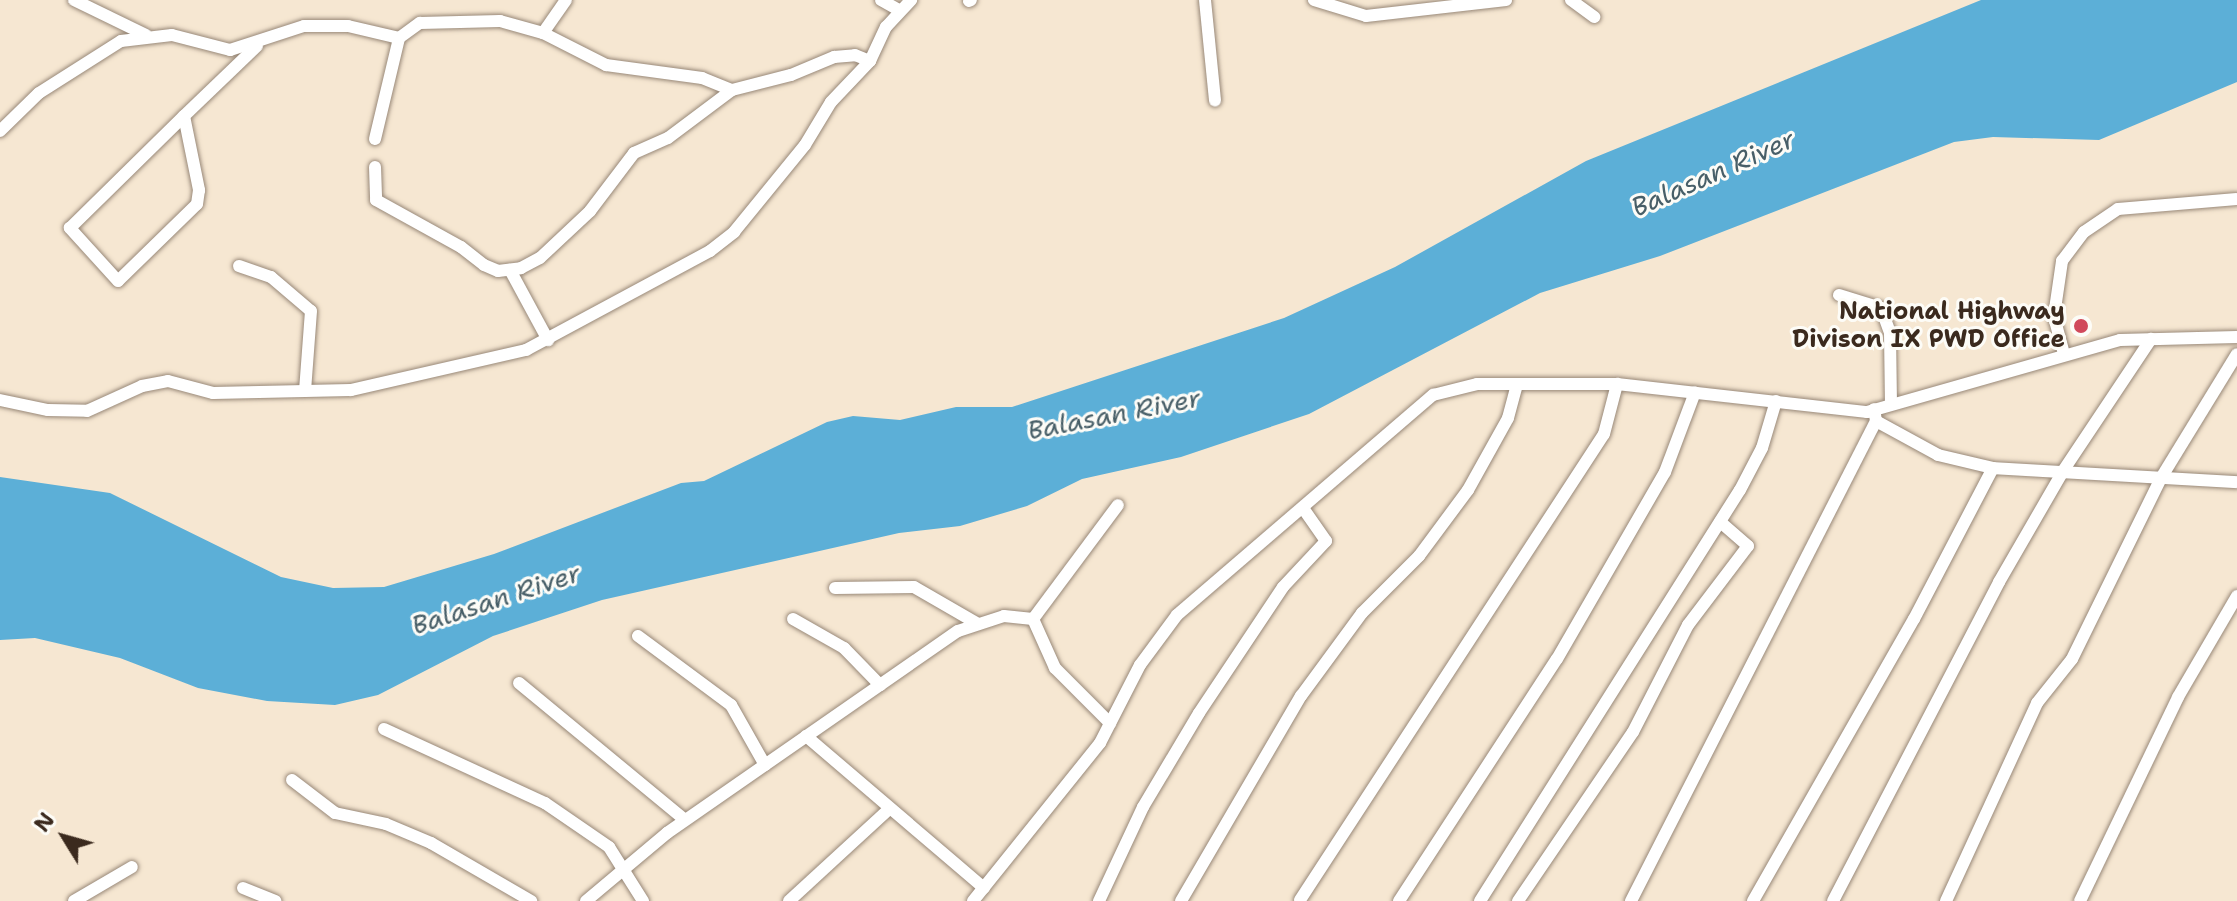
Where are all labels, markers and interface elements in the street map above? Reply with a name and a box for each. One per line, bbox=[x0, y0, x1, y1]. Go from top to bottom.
water label: Balasan River bbox=[1626, 123, 1800, 223]
place label: National Highway Divison IX PWD Office bbox=[1792, 298, 2065, 354]
marker: National Highway Divison IX PWD Office bbox=[2072, 317, 2090, 335]
water label: Balasan River bbox=[1025, 382, 1203, 446]
water label: Balasan River bbox=[408, 557, 584, 641]
north arrow bbox=[24, 797, 104, 877]
text: N bbox=[28, 807, 61, 838]

